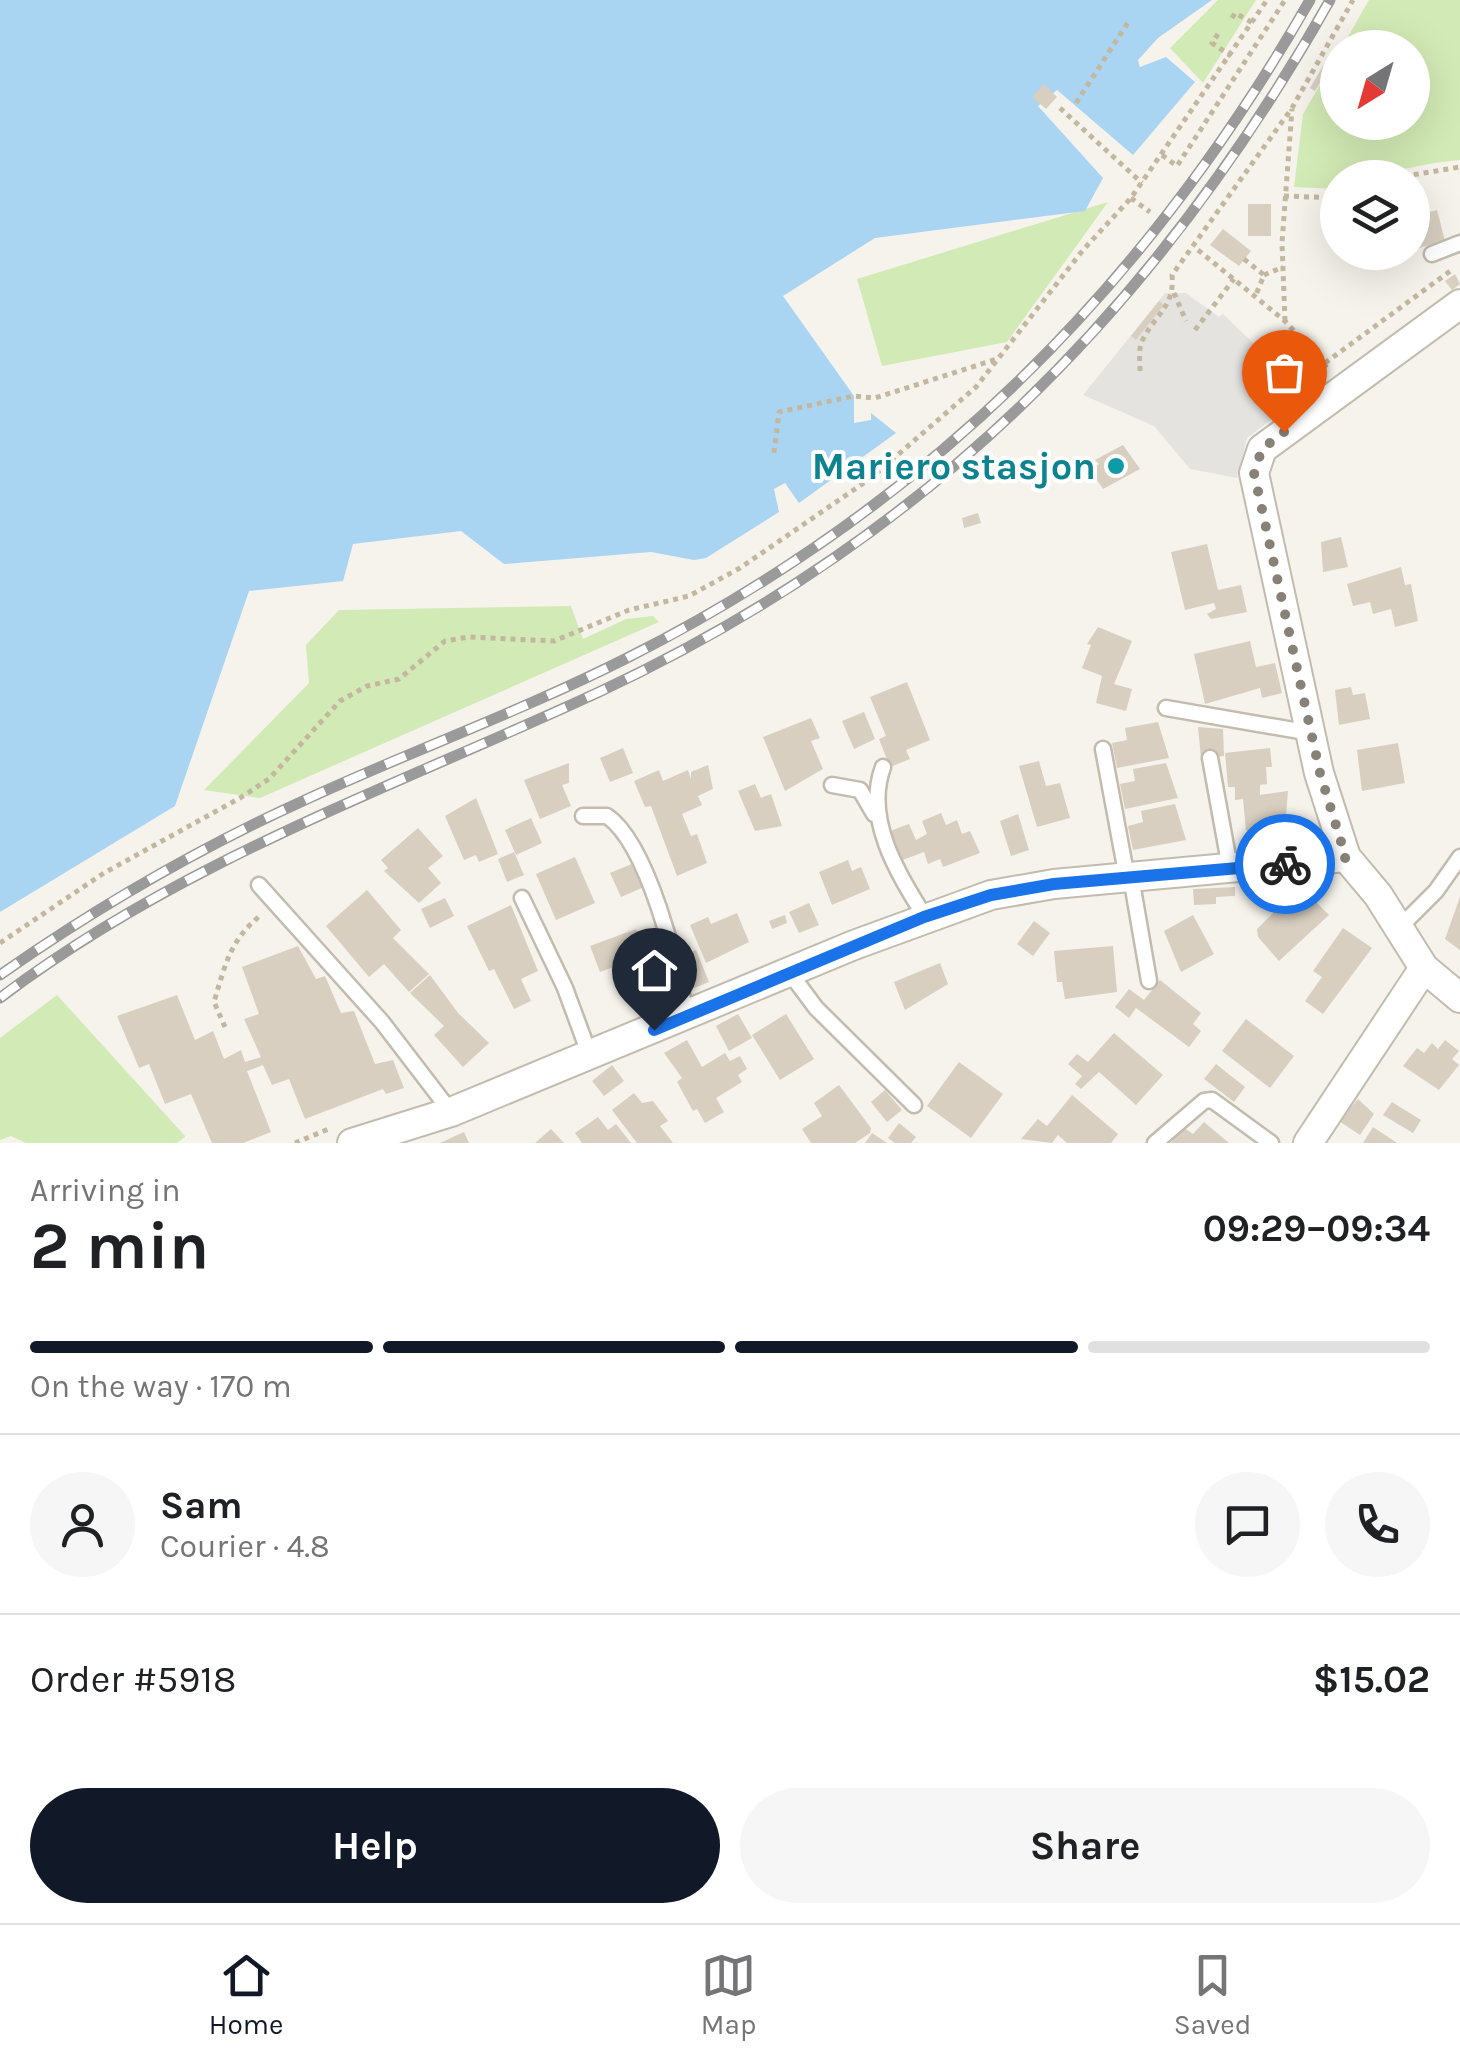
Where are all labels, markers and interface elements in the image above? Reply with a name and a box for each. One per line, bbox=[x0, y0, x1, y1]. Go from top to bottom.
north arrow bbox=[1320, 30, 1430, 140]
map controls bbox=[1320, 30, 1430, 270]
button: layers bbox=[1320, 160, 1430, 270]
pin bbox=[1242, 330, 1327, 433]
icon: bag bbox=[1257, 345, 1312, 400]
place label: Mariero stasjon bbox=[812, 444, 1096, 489]
marker: Mariero stasjon bbox=[1105, 455, 1127, 477]
courier bbox=[1235, 814, 1335, 914]
icon: bike bbox=[1258, 837, 1313, 892]
pin bbox=[612, 928, 697, 1031]
icon: home bbox=[627, 943, 682, 998]
text: Arriving in bbox=[30, 1172, 181, 1209]
text: 09:29–09:34 bbox=[1203, 1206, 1430, 1251]
text: 2 min bbox=[30, 1208, 209, 1284]
text: On the way · 170 m bbox=[30, 1368, 292, 1405]
button: person bbox=[30, 1472, 135, 1577]
button: chat bbox=[1195, 1472, 1300, 1577]
button: phone bbox=[1325, 1472, 1430, 1577]
text: Sam bbox=[160, 1483, 243, 1528]
text: Courier · 4.8 bbox=[160, 1528, 330, 1565]
text: Order #5918 bbox=[30, 1657, 236, 1702]
text: $15.02 bbox=[1313, 1657, 1430, 1702]
button: Help bbox=[30, 1788, 720, 1903]
button: Share bbox=[740, 1788, 1430, 1903]
tab: Home bbox=[209, 1948, 283, 2041]
tab: Map bbox=[701, 1948, 756, 2041]
tab: Saved bbox=[1174, 1948, 1251, 2041]

